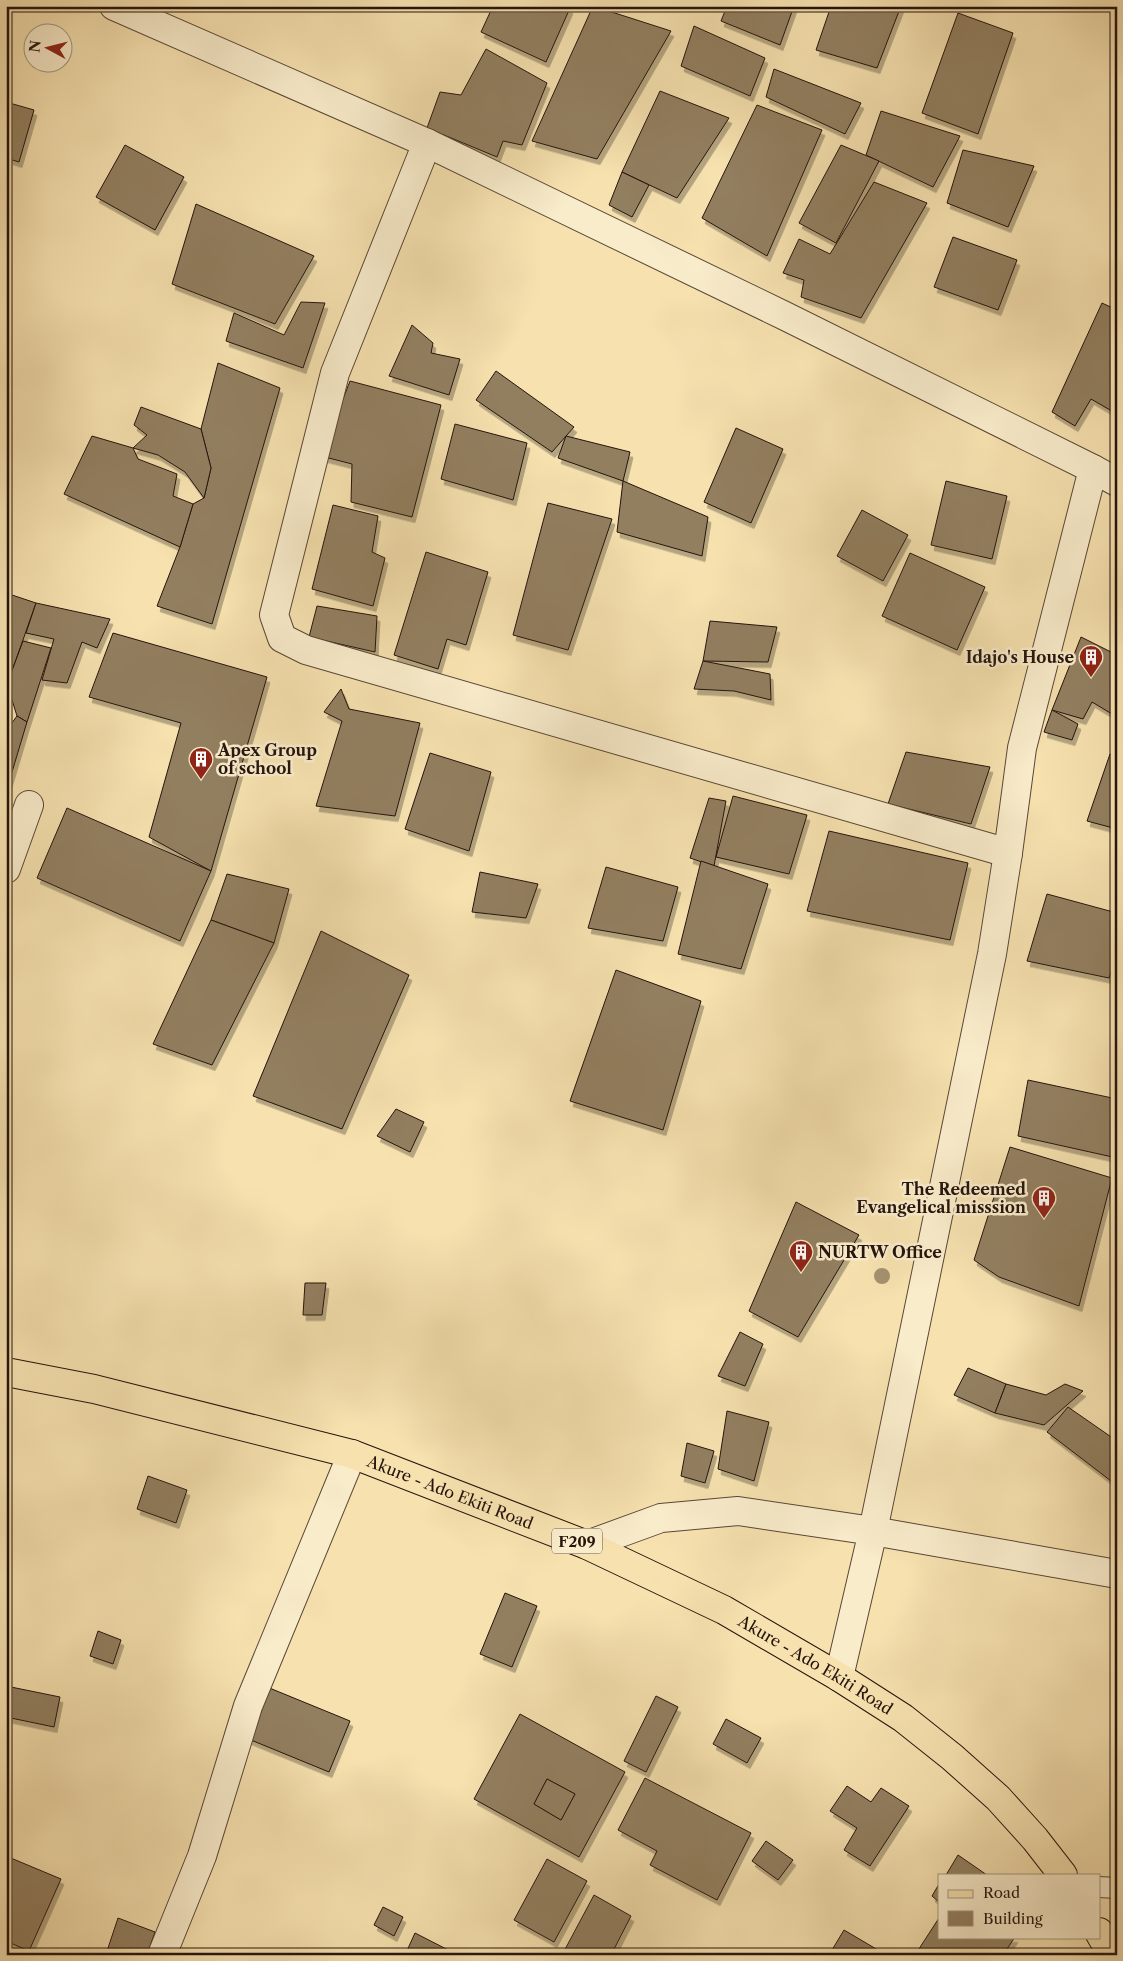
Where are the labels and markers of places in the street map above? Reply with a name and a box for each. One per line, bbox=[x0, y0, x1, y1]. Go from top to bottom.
building icon: Idajo's House bbox=[1078, 644, 1104, 678]
place label: Idajo's House bbox=[966, 647, 1074, 667]
place label: Apex Group of school bbox=[217, 740, 317, 778]
building icon: Apex Group of school bbox=[188, 746, 214, 780]
place label: The Redeemed Evangelical misssion bbox=[856, 1179, 1026, 1217]
building icon: The Redeemed Evangelical misssion bbox=[1031, 1185, 1057, 1219]
building icon: NURTW Office bbox=[788, 1239, 814, 1273]
place label: NURTW Office bbox=[818, 1242, 942, 1262]

